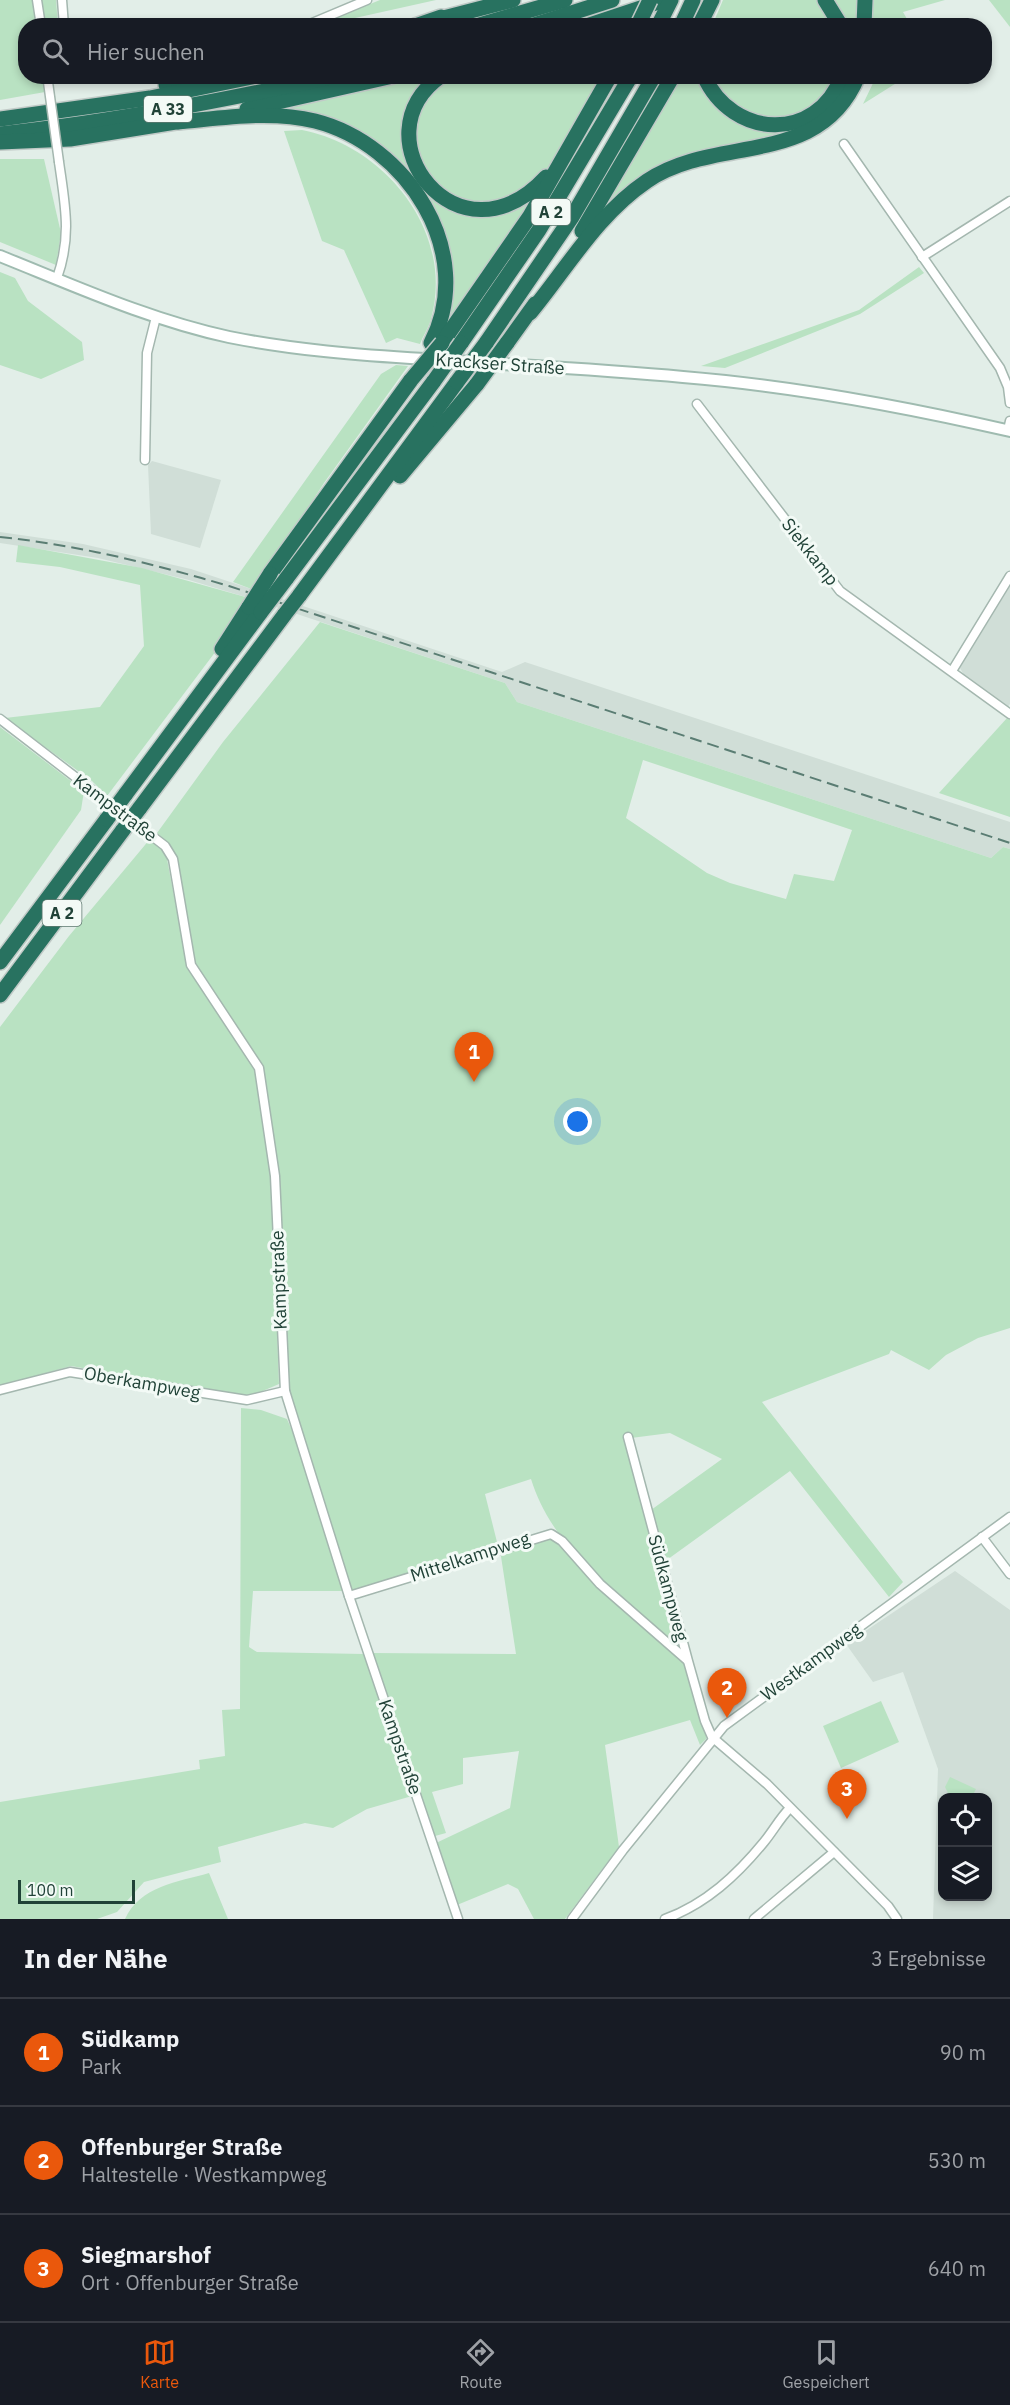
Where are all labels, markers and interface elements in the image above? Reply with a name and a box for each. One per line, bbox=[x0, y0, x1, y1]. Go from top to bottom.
search box bbox=[18, 18, 992, 84]
icon: search bbox=[39, 35, 72, 68]
text: Hier suchen bbox=[87, 37, 205, 66]
road number: A 33 bbox=[144, 96, 192, 122]
road number: A 2 bbox=[532, 199, 570, 225]
street label: Krackser Straße bbox=[435, 348, 566, 379]
street label: Siekkamp bbox=[777, 513, 844, 590]
street label: Kampstraße bbox=[69, 768, 162, 847]
road number: A 2 bbox=[42, 900, 82, 926]
pin: 1 bbox=[454, 1032, 494, 1082]
your location bbox=[563, 1107, 592, 1136]
street label: Kampstraße bbox=[265, 1230, 292, 1330]
street label: Oberkampweg bbox=[82, 1361, 203, 1404]
street label: Mittelkampweg bbox=[407, 1526, 533, 1587]
street label: Südkampweg bbox=[643, 1532, 694, 1644]
street label: Westkampweg bbox=[756, 1617, 866, 1706]
pin: 2 bbox=[708, 1668, 746, 1718]
street label: Kampstraße bbox=[373, 1696, 428, 1798]
pin: 3 bbox=[828, 1770, 866, 1819]
map controls bbox=[938, 1793, 992, 1901]
button: locate bbox=[938, 1793, 992, 1847]
button: layers bbox=[938, 1847, 992, 1901]
scale bar bbox=[18, 1877, 135, 1904]
text: 100 m bbox=[27, 1880, 74, 1900]
text: In der Nähe bbox=[24, 1941, 168, 1975]
text: 3 Ergebnisse bbox=[871, 1945, 986, 1972]
text: Südkamp bbox=[81, 2024, 179, 2053]
text: 1 bbox=[38, 2039, 50, 2066]
text: 90 m bbox=[940, 2039, 986, 2066]
text: Park bbox=[81, 2053, 121, 2080]
text: Offenburger Straße bbox=[81, 2132, 282, 2161]
text: 2 bbox=[38, 2147, 50, 2174]
text: 530 m bbox=[928, 2147, 986, 2174]
text: Haltestelle · Westkampweg bbox=[81, 2161, 326, 2188]
text: Siegmarshof bbox=[81, 2240, 211, 2269]
text: 3 bbox=[38, 2255, 50, 2282]
text: 640 m bbox=[928, 2255, 986, 2282]
text: Ort · Offenburger Straße bbox=[81, 2269, 299, 2296]
tab: Karte bbox=[140, 2336, 179, 2392]
tab: Route bbox=[460, 2336, 502, 2392]
tab: Gespeichert bbox=[782, 2336, 870, 2392]

